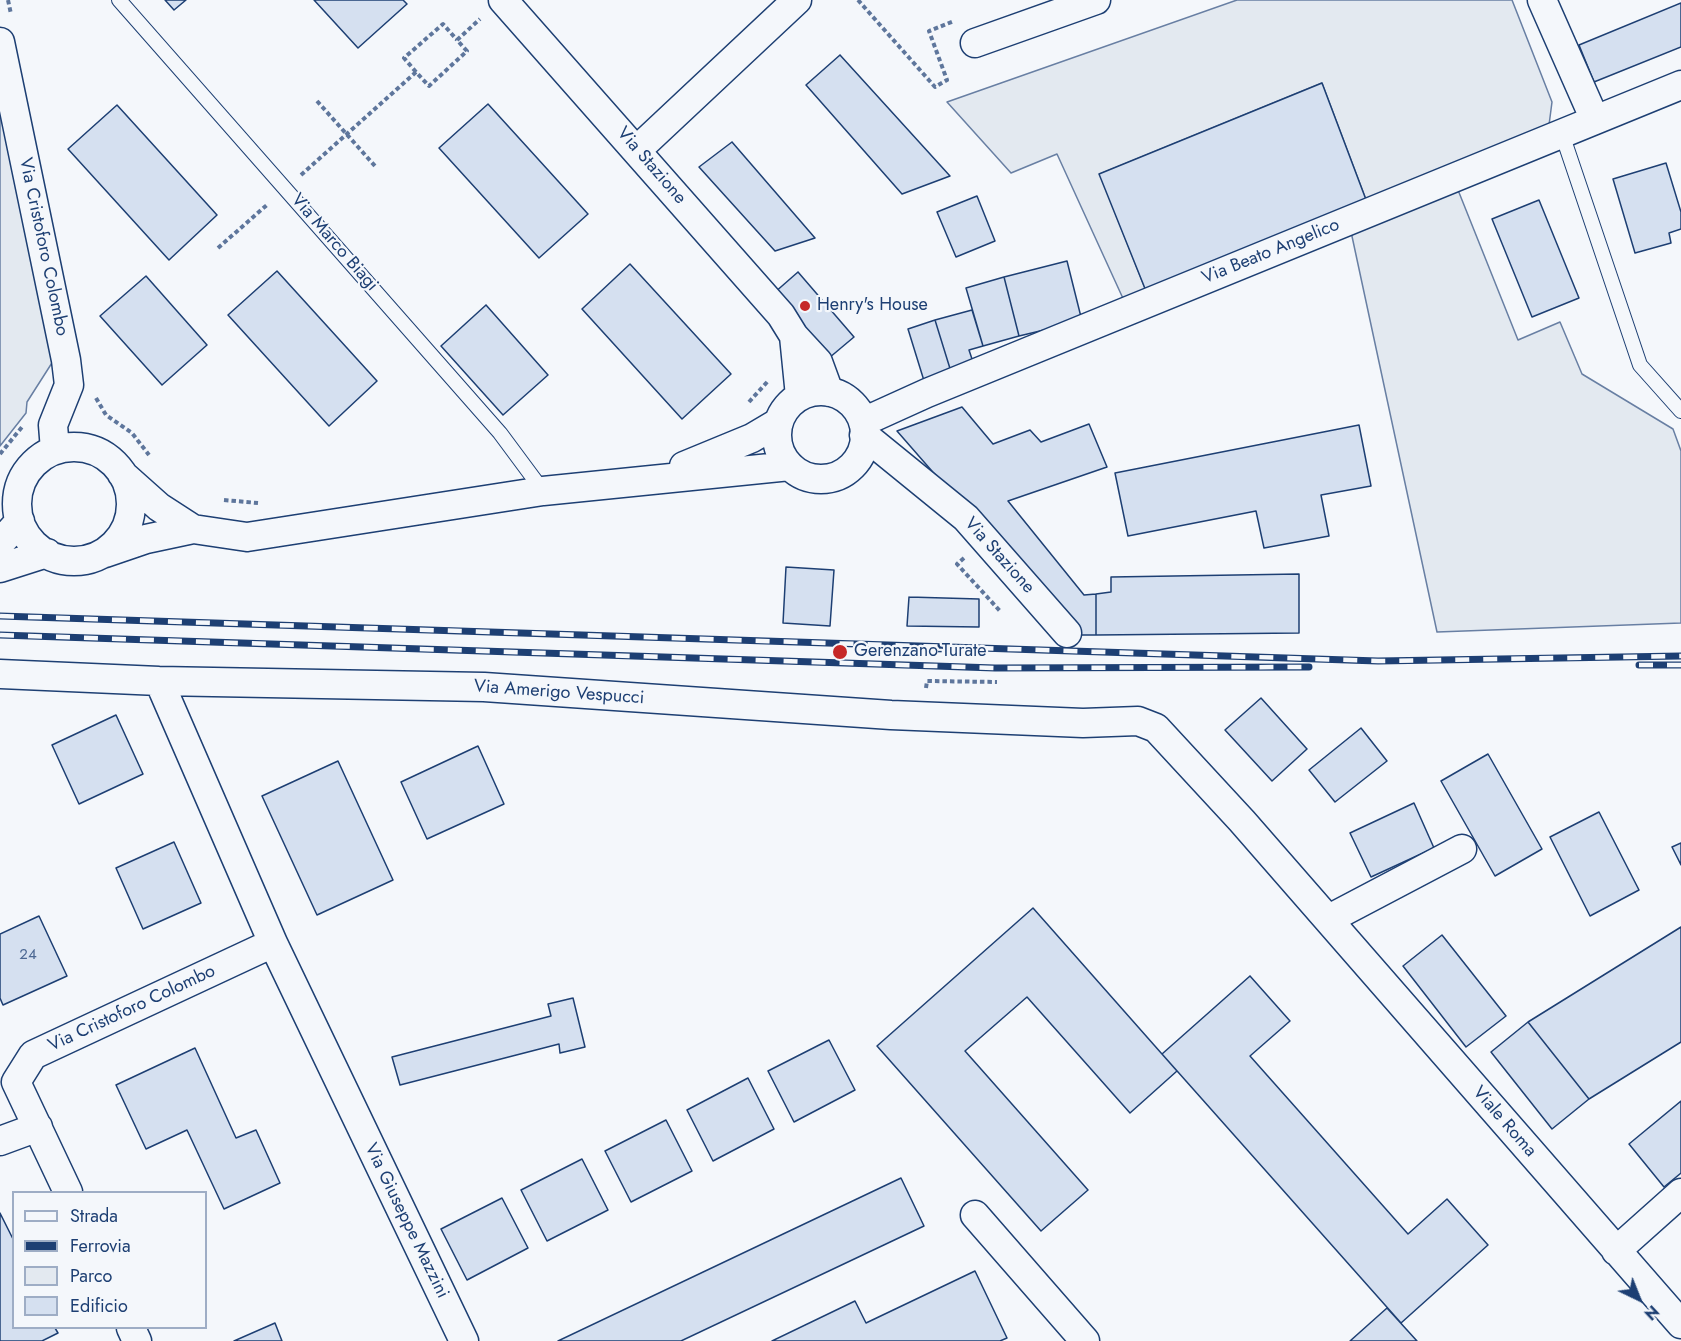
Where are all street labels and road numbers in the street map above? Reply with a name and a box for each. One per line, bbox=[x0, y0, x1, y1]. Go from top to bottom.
street label: Via Stazione bbox=[612, 123, 690, 209]
street label: Via Cristoforo Colombo bbox=[14, 156, 72, 338]
street label: Via Marco Biagi bbox=[286, 190, 382, 296]
street label: Via Beato Angelico bbox=[1199, 215, 1343, 289]
street label: Via Stazione bbox=[959, 513, 1039, 599]
street label: Via Amerigo Vespucci bbox=[473, 676, 645, 710]
street label: Via Cristoforo Colombo bbox=[45, 961, 219, 1057]
street label: Viale Roma bbox=[1467, 1082, 1541, 1162]
street label: Via Giuseppe Mazzini bbox=[359, 1140, 453, 1302]

